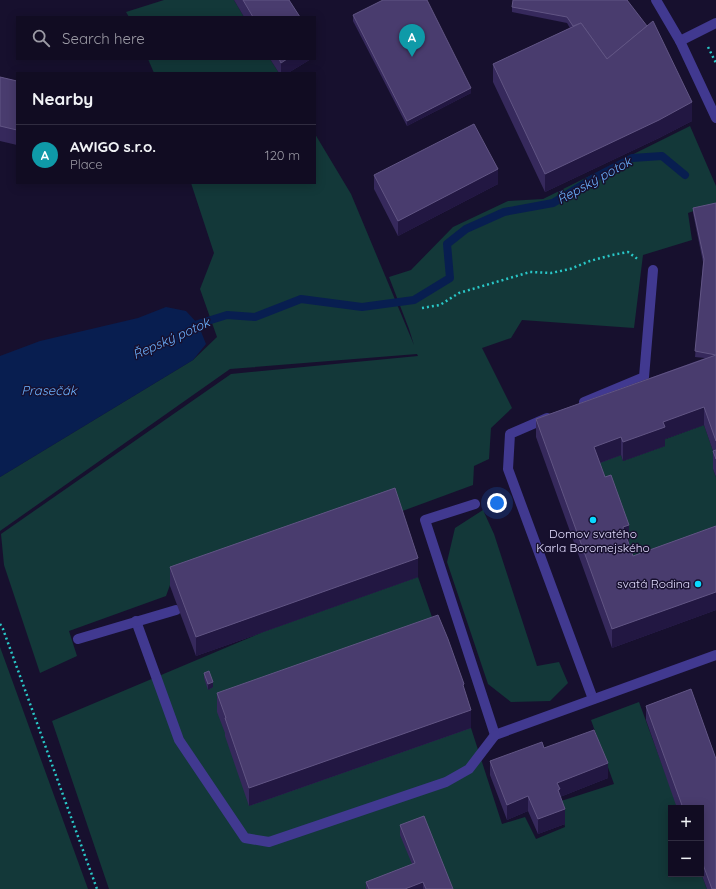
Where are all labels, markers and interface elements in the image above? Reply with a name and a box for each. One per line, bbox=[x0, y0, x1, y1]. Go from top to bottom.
search box bbox=[16, 16, 316, 60]
pin: A bbox=[399, 24, 425, 57]
icon: search bbox=[30, 27, 52, 49]
text: Search here bbox=[62, 29, 145, 48]
text: Nearby bbox=[32, 88, 93, 109]
text: AWIGO s.r.o. bbox=[70, 137, 156, 156]
text: A bbox=[41, 147, 49, 163]
text: 120 m bbox=[265, 147, 300, 163]
water label: Řepský potok bbox=[554, 152, 635, 207]
text: Place bbox=[70, 156, 103, 172]
water label: Řepský potok bbox=[130, 313, 213, 362]
water label: Prasečák bbox=[21, 382, 78, 398]
your location bbox=[487, 493, 507, 513]
marker: Domov svatého Karla Boromejského bbox=[588, 515, 598, 525]
place label: Domov svatého Karla Boromejského bbox=[536, 526, 650, 555]
place label: svatá Rodina bbox=[617, 576, 690, 591]
marker: svatá Rodina bbox=[693, 579, 703, 589]
map controls bbox=[668, 805, 704, 877]
button: + bbox=[668, 805, 704, 841]
button: − bbox=[668, 841, 704, 877]

